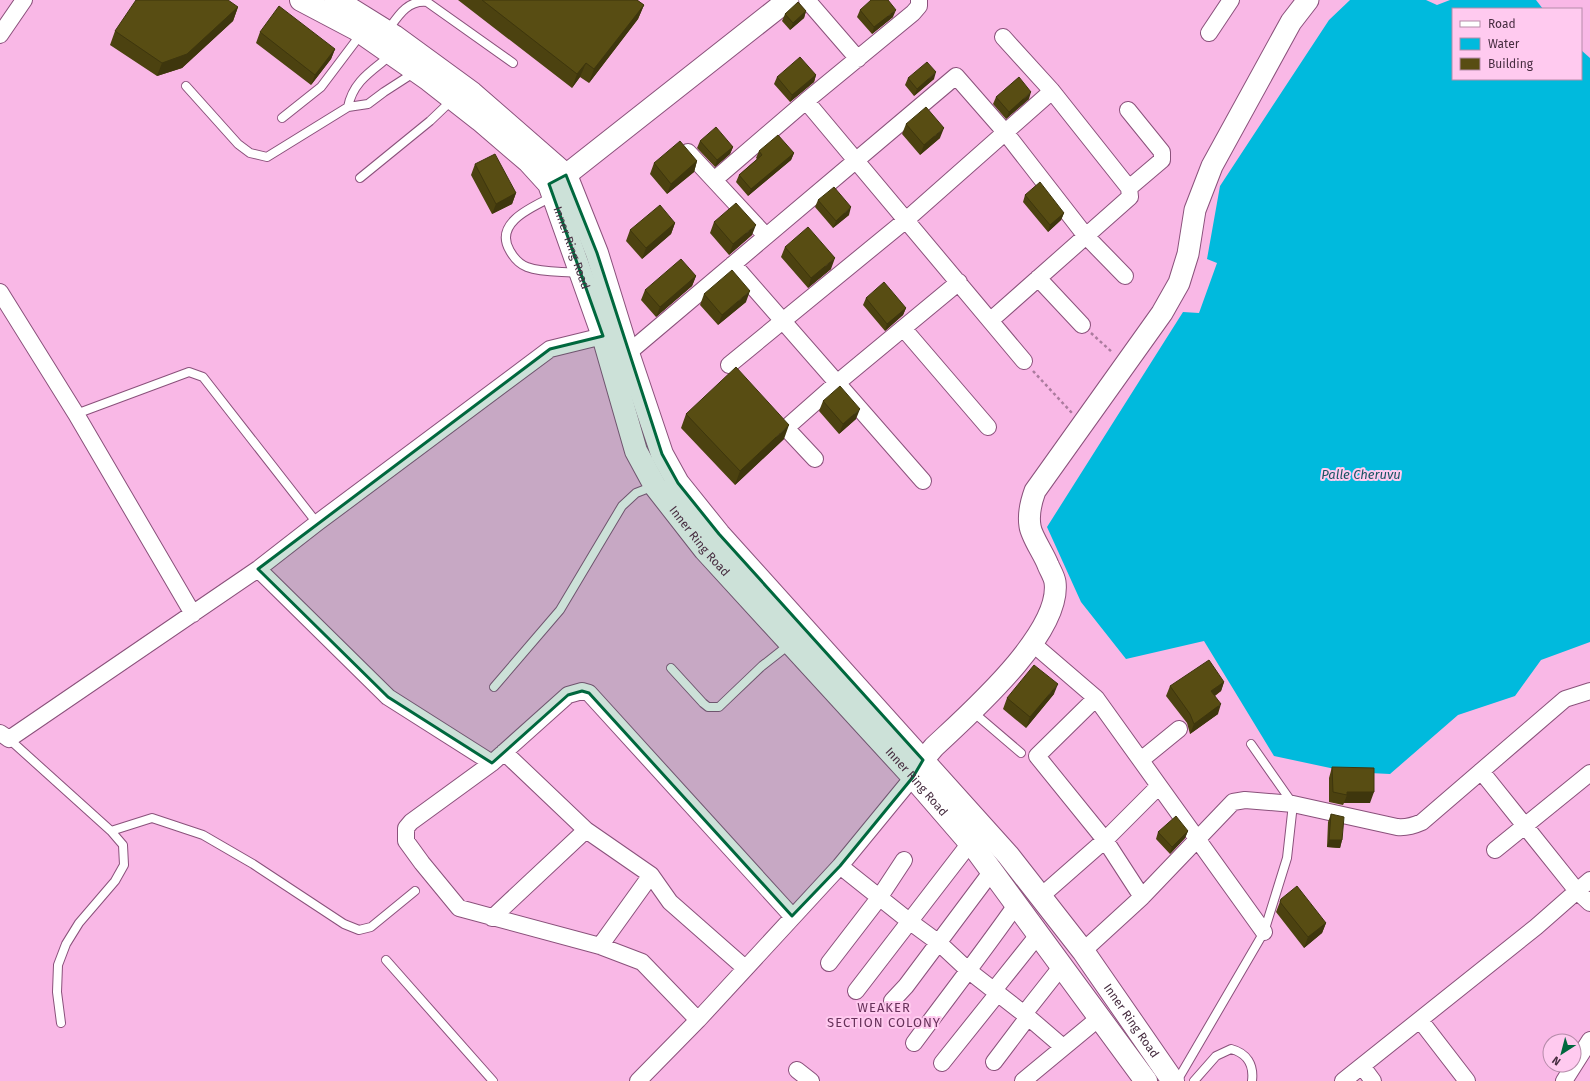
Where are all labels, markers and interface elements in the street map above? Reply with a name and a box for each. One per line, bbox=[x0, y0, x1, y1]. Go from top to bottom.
legend bbox=[1452, 8, 1582, 80]
text: Road bbox=[1488, 17, 1516, 31]
text: Water bbox=[1488, 37, 1520, 51]
text: Building bbox=[1488, 57, 1534, 71]
street label: Inner Ring Road bbox=[551, 205, 593, 291]
water label: Palle Cheruvu bbox=[1321, 467, 1401, 482]
street label: Inner Ring Road bbox=[666, 503, 733, 579]
street label: Inner Ring Road bbox=[882, 745, 951, 819]
street label: Inner Ring Road bbox=[1101, 981, 1162, 1060]
district label: WEAKER SECTION COLONY bbox=[827, 1000, 941, 1030]
north arrow bbox=[1542, 1033, 1582, 1073]
text: N bbox=[1550, 1053, 1563, 1068]

